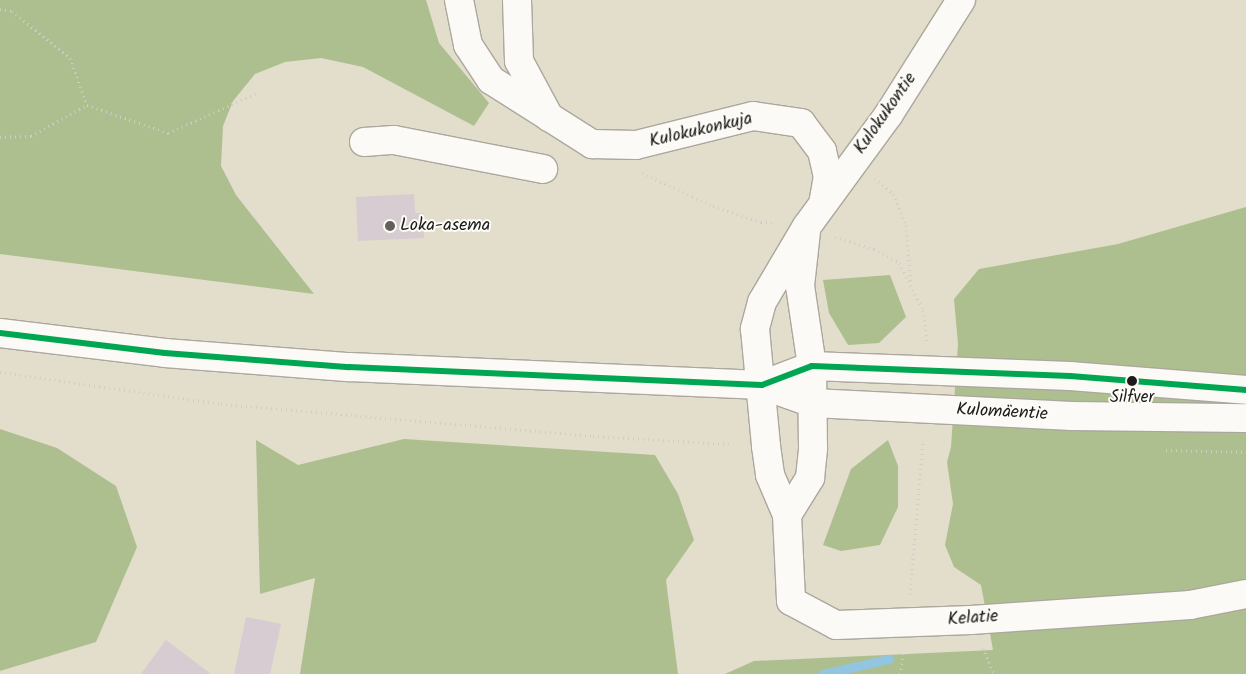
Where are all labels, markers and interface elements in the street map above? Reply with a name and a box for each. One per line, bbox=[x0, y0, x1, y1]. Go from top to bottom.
street label: Kulokukontie bbox=[850, 69, 922, 159]
street label: Kulokukonkuja bbox=[647, 109, 755, 153]
place label: Loka-asema bbox=[400, 215, 490, 237]
marker: Loka-asema bbox=[384, 220, 396, 232]
marker: Silfver bbox=[1127, 376, 1137, 386]
place label: Silfver bbox=[1110, 388, 1154, 408]
street label: Kulomäentie bbox=[956, 400, 1048, 426]
street label: Kelatie bbox=[947, 606, 999, 632]

